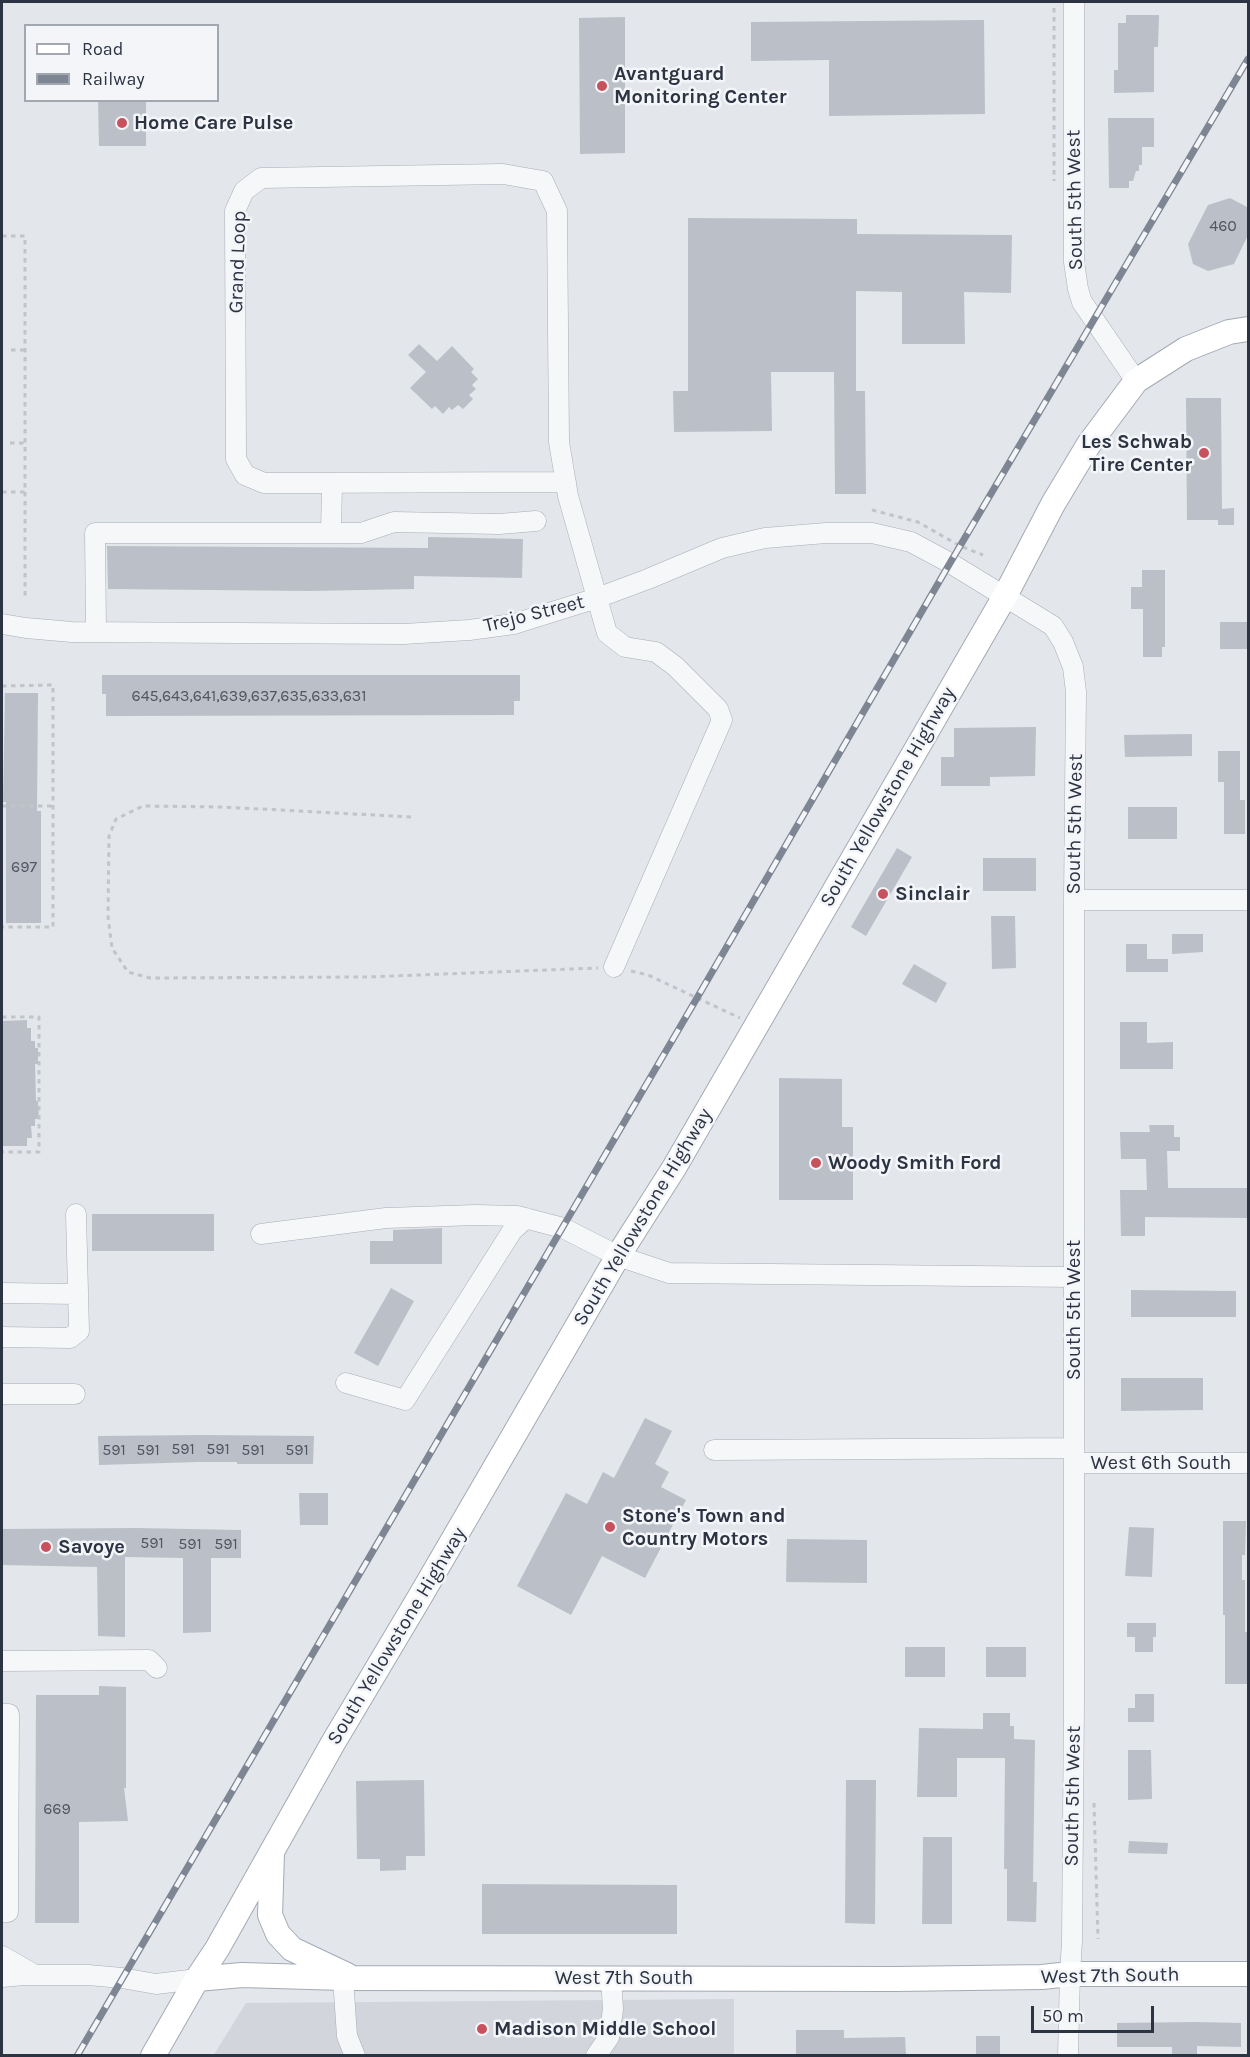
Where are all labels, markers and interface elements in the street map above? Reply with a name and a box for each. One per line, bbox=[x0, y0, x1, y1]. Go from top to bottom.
legend bbox=[24, 24, 219, 102]
text: Road bbox=[82, 38, 123, 60]
place label: Avantguard Monitoring Center bbox=[614, 62, 787, 109]
text: Railway bbox=[82, 68, 145, 90]
marker: Avantguard Monitoring Center bbox=[595, 79, 609, 93]
place label: Home Care Pulse bbox=[134, 111, 293, 135]
marker: Home Care Pulse bbox=[115, 116, 129, 130]
street label: South 5th West bbox=[1062, 129, 1088, 271]
street label: Grand Loop bbox=[224, 210, 252, 314]
house number: 460 bbox=[1209, 216, 1237, 236]
place label: Les Schwab Tire Center bbox=[1081, 430, 1192, 477]
marker: Les Schwab Tire Center bbox=[1197, 446, 1211, 460]
street label: Trejo Street bbox=[481, 590, 587, 638]
street label: South Yellowstone Highway bbox=[815, 683, 961, 911]
house number: 645,643,641,639,637,635,633,631 bbox=[131, 686, 367, 706]
street label: South 5th West bbox=[1062, 753, 1088, 895]
house number: 697 bbox=[11, 857, 37, 877]
place label: Sinclair bbox=[895, 882, 970, 906]
marker: Sinclair bbox=[876, 887, 890, 901]
street label: South Yellowstone Highway bbox=[568, 1104, 718, 1330]
place label: Woody Smith Ford bbox=[828, 1151, 1002, 1175]
marker: Woody Smith Ford bbox=[809, 1156, 823, 1170]
street label: South 5th West bbox=[1062, 1240, 1086, 1380]
house number: 591 bbox=[171, 1439, 195, 1459]
house number: 591 bbox=[206, 1439, 230, 1459]
house number: 591 bbox=[102, 1440, 126, 1460]
house number: 591 bbox=[136, 1440, 160, 1460]
house number: 591 bbox=[241, 1440, 265, 1460]
house number: 591 bbox=[285, 1440, 309, 1460]
street label: West 6th South bbox=[1091, 1451, 1231, 1475]
place label: Stone's Town and Country Motors bbox=[622, 1504, 785, 1551]
marker: Stone's Town and Country Motors bbox=[603, 1520, 617, 1534]
street label: South Yellowstone Highway bbox=[322, 1523, 472, 1749]
house number: 591 bbox=[140, 1533, 164, 1553]
house number: 591 bbox=[178, 1534, 202, 1554]
house number: 591 bbox=[214, 1534, 238, 1554]
place label: Savoye bbox=[58, 1535, 125, 1559]
marker: Savoye bbox=[39, 1540, 53, 1554]
street label: South 5th West bbox=[1060, 1725, 1086, 1867]
house number: 669 bbox=[43, 1799, 71, 1819]
street label: West 7th South bbox=[1040, 1963, 1180, 1989]
street label: West 7th South bbox=[555, 1966, 693, 1990]
scale bar bbox=[1034, 1994, 1157, 2032]
text: 50 m bbox=[1042, 2005, 1084, 2027]
place label: Madison Middle School bbox=[494, 2017, 716, 2041]
marker: Madison Middle School bbox=[475, 2022, 489, 2036]

